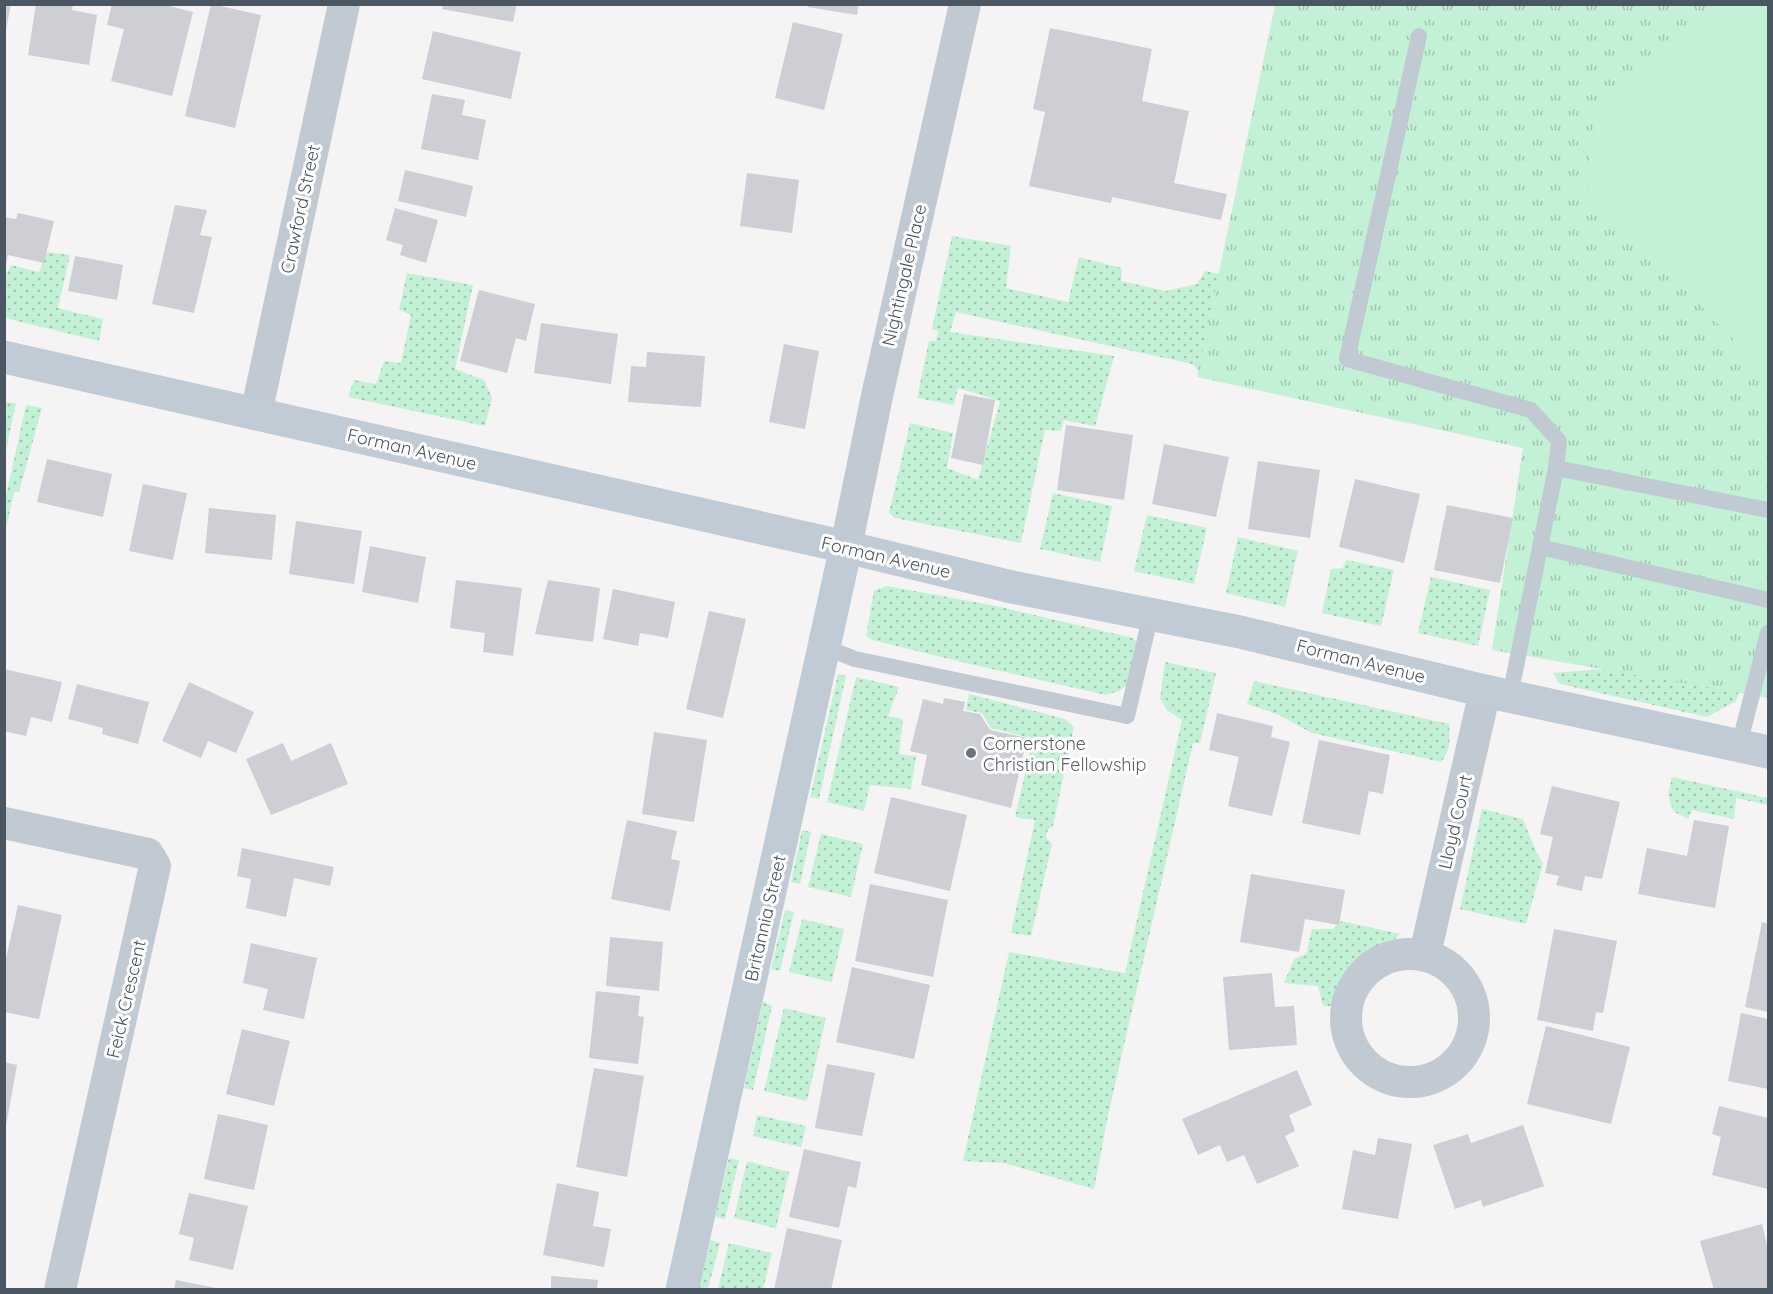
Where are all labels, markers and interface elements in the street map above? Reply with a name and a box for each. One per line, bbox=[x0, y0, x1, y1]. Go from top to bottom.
street label: Crawford Street bbox=[275, 143, 325, 275]
street label: Nightingale Place bbox=[876, 202, 932, 348]
street label: Forman Avenue bbox=[345, 423, 479, 475]
street label: Forman Avenue bbox=[819, 531, 953, 583]
street label: Forman Avenue bbox=[1294, 634, 1428, 688]
place label: Cornerstone Christian Fellowship bbox=[983, 732, 1146, 776]
marker: Cornerstone Christian Fellowship bbox=[964, 746, 978, 760]
street label: Lloyd Court bbox=[1433, 773, 1477, 871]
street label: Britannia Street bbox=[739, 852, 791, 984]
street label: Feick Crescent bbox=[101, 938, 151, 1060]

